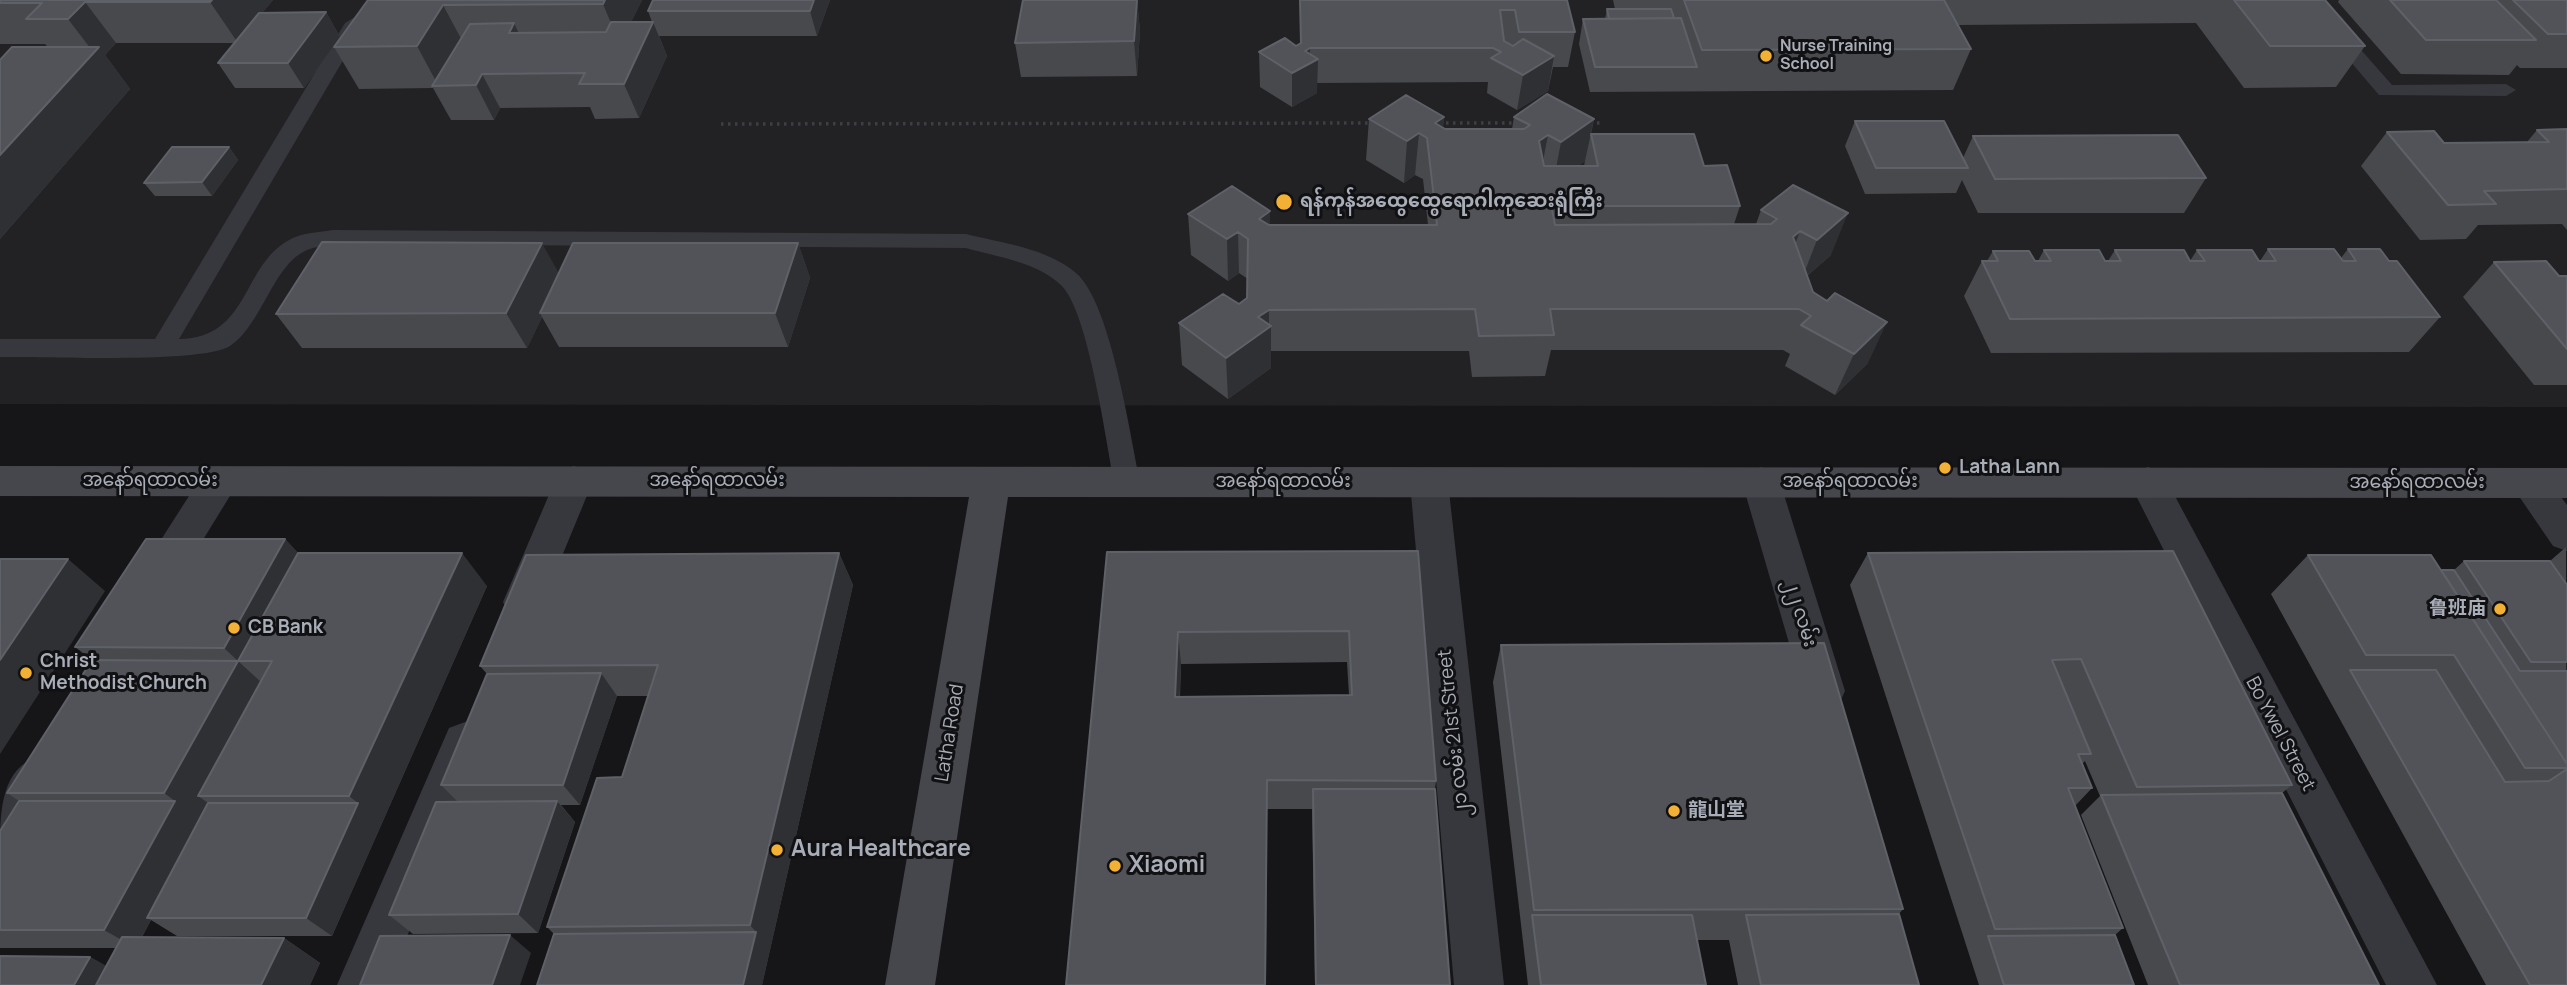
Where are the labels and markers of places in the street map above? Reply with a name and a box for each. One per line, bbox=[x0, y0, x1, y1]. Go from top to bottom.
place label: Nurse Training School bbox=[1780, 37, 1892, 75]
marker: Nurse Training School bbox=[1758, 48, 1774, 64]
place label: ရန်ကုန်အထွေထွေရောဂါကုဆေးရုံကြီး bbox=[1300, 191, 1603, 213]
marker: ရန်ကုန်အထွေထွေရောဂါကုဆေးရုံကြီး bbox=[1274, 192, 1294, 212]
place label: Latha Lann bbox=[1959, 457, 2060, 479]
marker: Latha Lann bbox=[1937, 460, 1953, 476]
place label: 鲁班庙 bbox=[2429, 598, 2486, 620]
marker: 鲁班庙 bbox=[2492, 601, 2508, 617]
place label: CB Bank bbox=[248, 617, 323, 639]
marker: CB Bank bbox=[226, 620, 242, 636]
place label: Christ Methodist Church bbox=[40, 651, 207, 695]
marker: Christ Methodist Church bbox=[18, 665, 34, 681]
place label: 龍山堂 bbox=[1688, 800, 1745, 822]
marker: 龍山堂 bbox=[1666, 803, 1682, 819]
place label: Aura Healthcare bbox=[791, 836, 971, 864]
marker: Aura Healthcare bbox=[769, 842, 785, 858]
place label: Xiaomi bbox=[1129, 852, 1205, 880]
marker: Xiaomi bbox=[1107, 858, 1123, 874]

